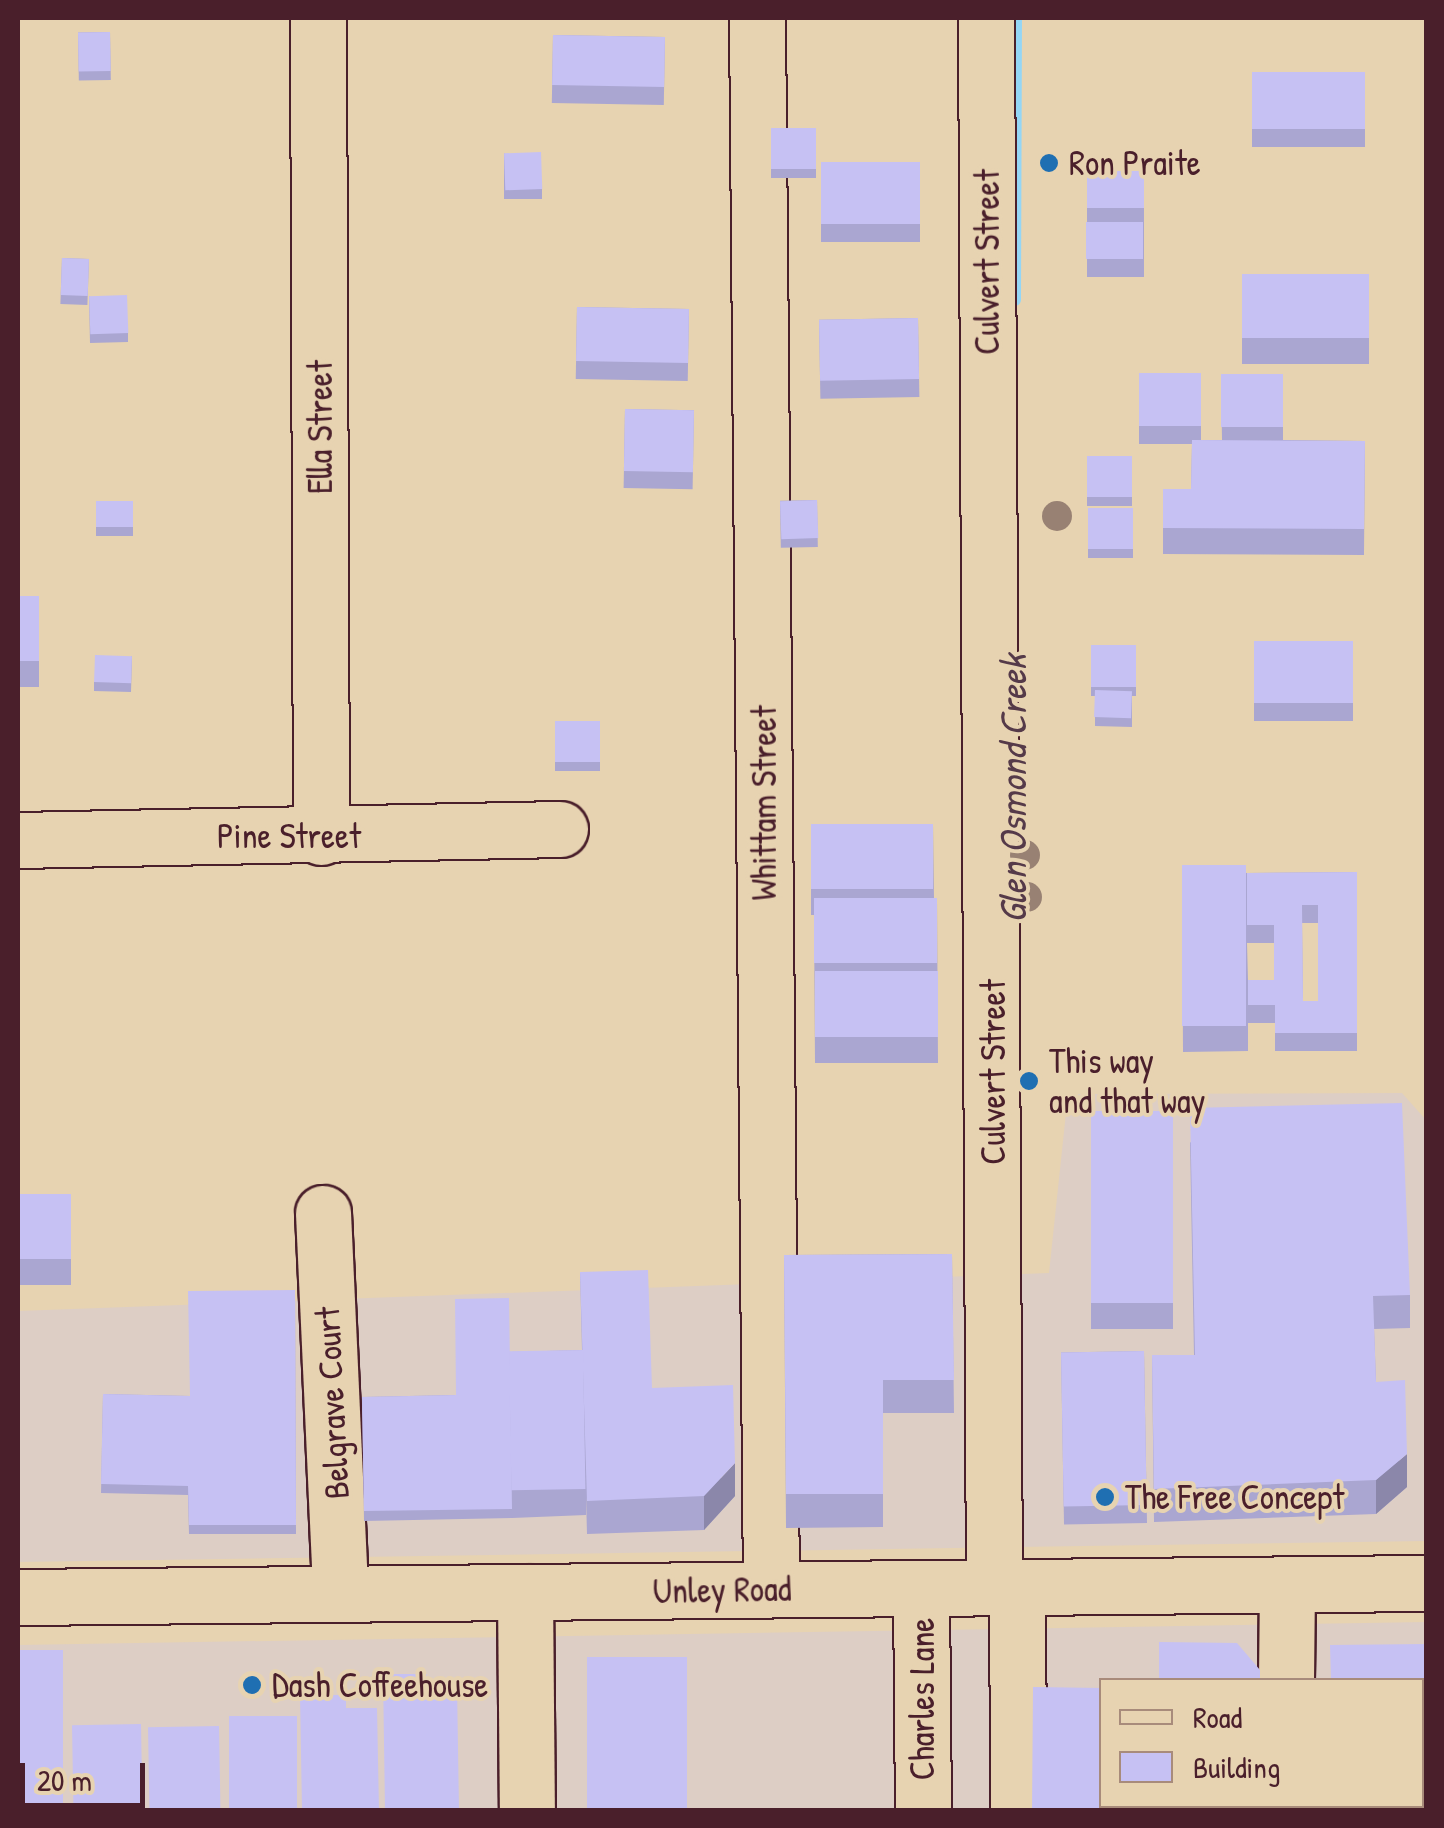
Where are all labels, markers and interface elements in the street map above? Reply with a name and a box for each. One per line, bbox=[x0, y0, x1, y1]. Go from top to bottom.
place label: Ron Praite bbox=[1069, 142, 1201, 184]
marker: Ron Praite bbox=[1038, 152, 1060, 174]
street label: Culvert Street bbox=[966, 169, 1008, 355]
street label: Ella Street bbox=[299, 360, 341, 494]
water label: Glen Osmond Creek bbox=[990, 655, 1036, 923]
street label: Whittam Street bbox=[743, 705, 785, 901]
street label: Pine Street bbox=[217, 815, 361, 857]
street label: Culvert Street bbox=[972, 979, 1014, 1165]
place label: This way and that way bbox=[1049, 1040, 1206, 1122]
marker: This way and that way bbox=[1018, 1070, 1040, 1092]
street label: Belgrave Court bbox=[306, 1306, 358, 1500]
place label: The Free Concept bbox=[1125, 1476, 1344, 1518]
marker: The Free Concept bbox=[1094, 1486, 1116, 1508]
street label: Unley Road bbox=[652, 1568, 792, 1612]
street label: Charles Lane bbox=[901, 1618, 943, 1780]
place label: Dash Coffeehouse bbox=[272, 1664, 488, 1706]
marker: Dash Coffeehouse bbox=[241, 1674, 263, 1696]
legend bbox=[1099, 1678, 1424, 1808]
text: Road bbox=[1193, 1697, 1242, 1737]
scale bar bbox=[25, 1743, 150, 1805]
text: Building bbox=[1193, 1747, 1280, 1787]
text: 20 m bbox=[37, 1760, 92, 1800]

